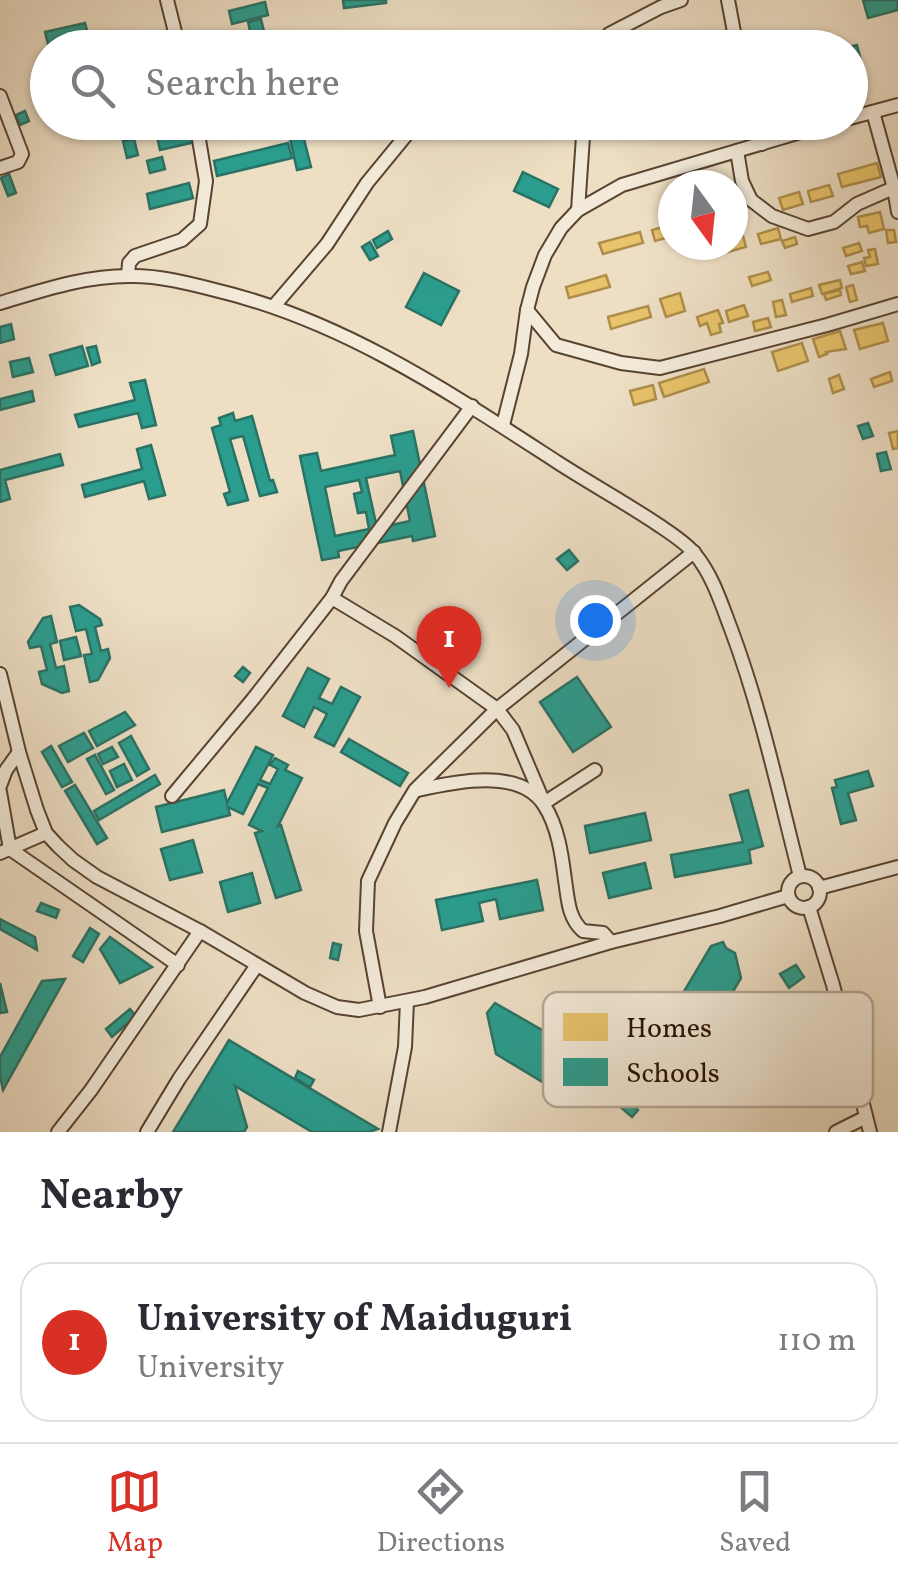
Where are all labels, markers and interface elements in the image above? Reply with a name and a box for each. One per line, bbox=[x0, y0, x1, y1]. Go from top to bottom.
search box bbox=[30, 30, 868, 140]
icon: search bbox=[65, 58, 120, 113]
text: Search here bbox=[145, 59, 340, 112]
north arrow bbox=[658, 170, 748, 260]
your location bbox=[570, 595, 621, 646]
pin: 1 bbox=[416, 606, 482, 688]
legend bbox=[543, 992, 873, 1107]
text: Homes bbox=[626, 1010, 712, 1049]
text: Schools bbox=[626, 1055, 720, 1094]
text: Nearby bbox=[40, 1168, 183, 1227]
text: University of Maiduguri bbox=[137, 1294, 572, 1347]
text: 1 bbox=[68, 1320, 81, 1364]
text: 110 m bbox=[777, 1320, 856, 1364]
text: University bbox=[137, 1347, 284, 1391]
tab: Map bbox=[107, 1464, 163, 1563]
tab: Directions bbox=[377, 1464, 505, 1563]
tab: Saved bbox=[719, 1464, 791, 1563]

